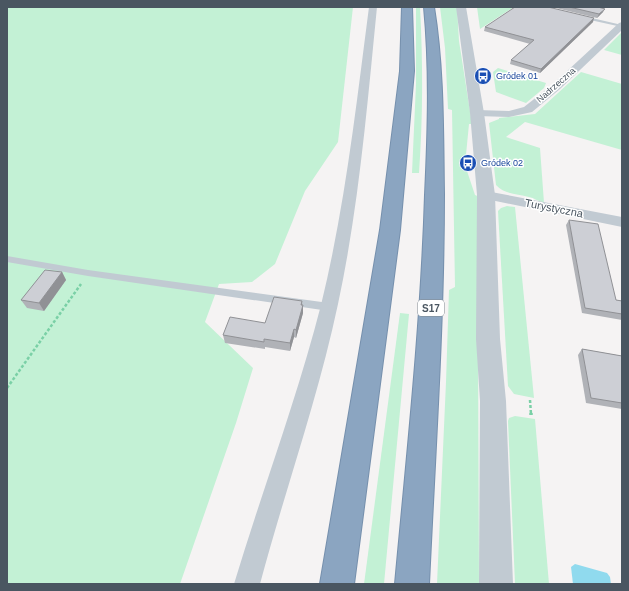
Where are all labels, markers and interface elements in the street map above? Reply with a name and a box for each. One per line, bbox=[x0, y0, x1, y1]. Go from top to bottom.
street label: Nadrzeczna bbox=[535, 65, 577, 105]
bus stop icon: Gródek 01 bbox=[473, 66, 493, 86]
place label: Gródek 01 bbox=[496, 71, 538, 81]
bus stop icon: Gródek 02 bbox=[458, 153, 478, 173]
place label: Gródek 02 bbox=[481, 158, 523, 168]
street label: Turystyczna bbox=[524, 196, 585, 220]
road number: S17 bbox=[418, 300, 444, 316]

